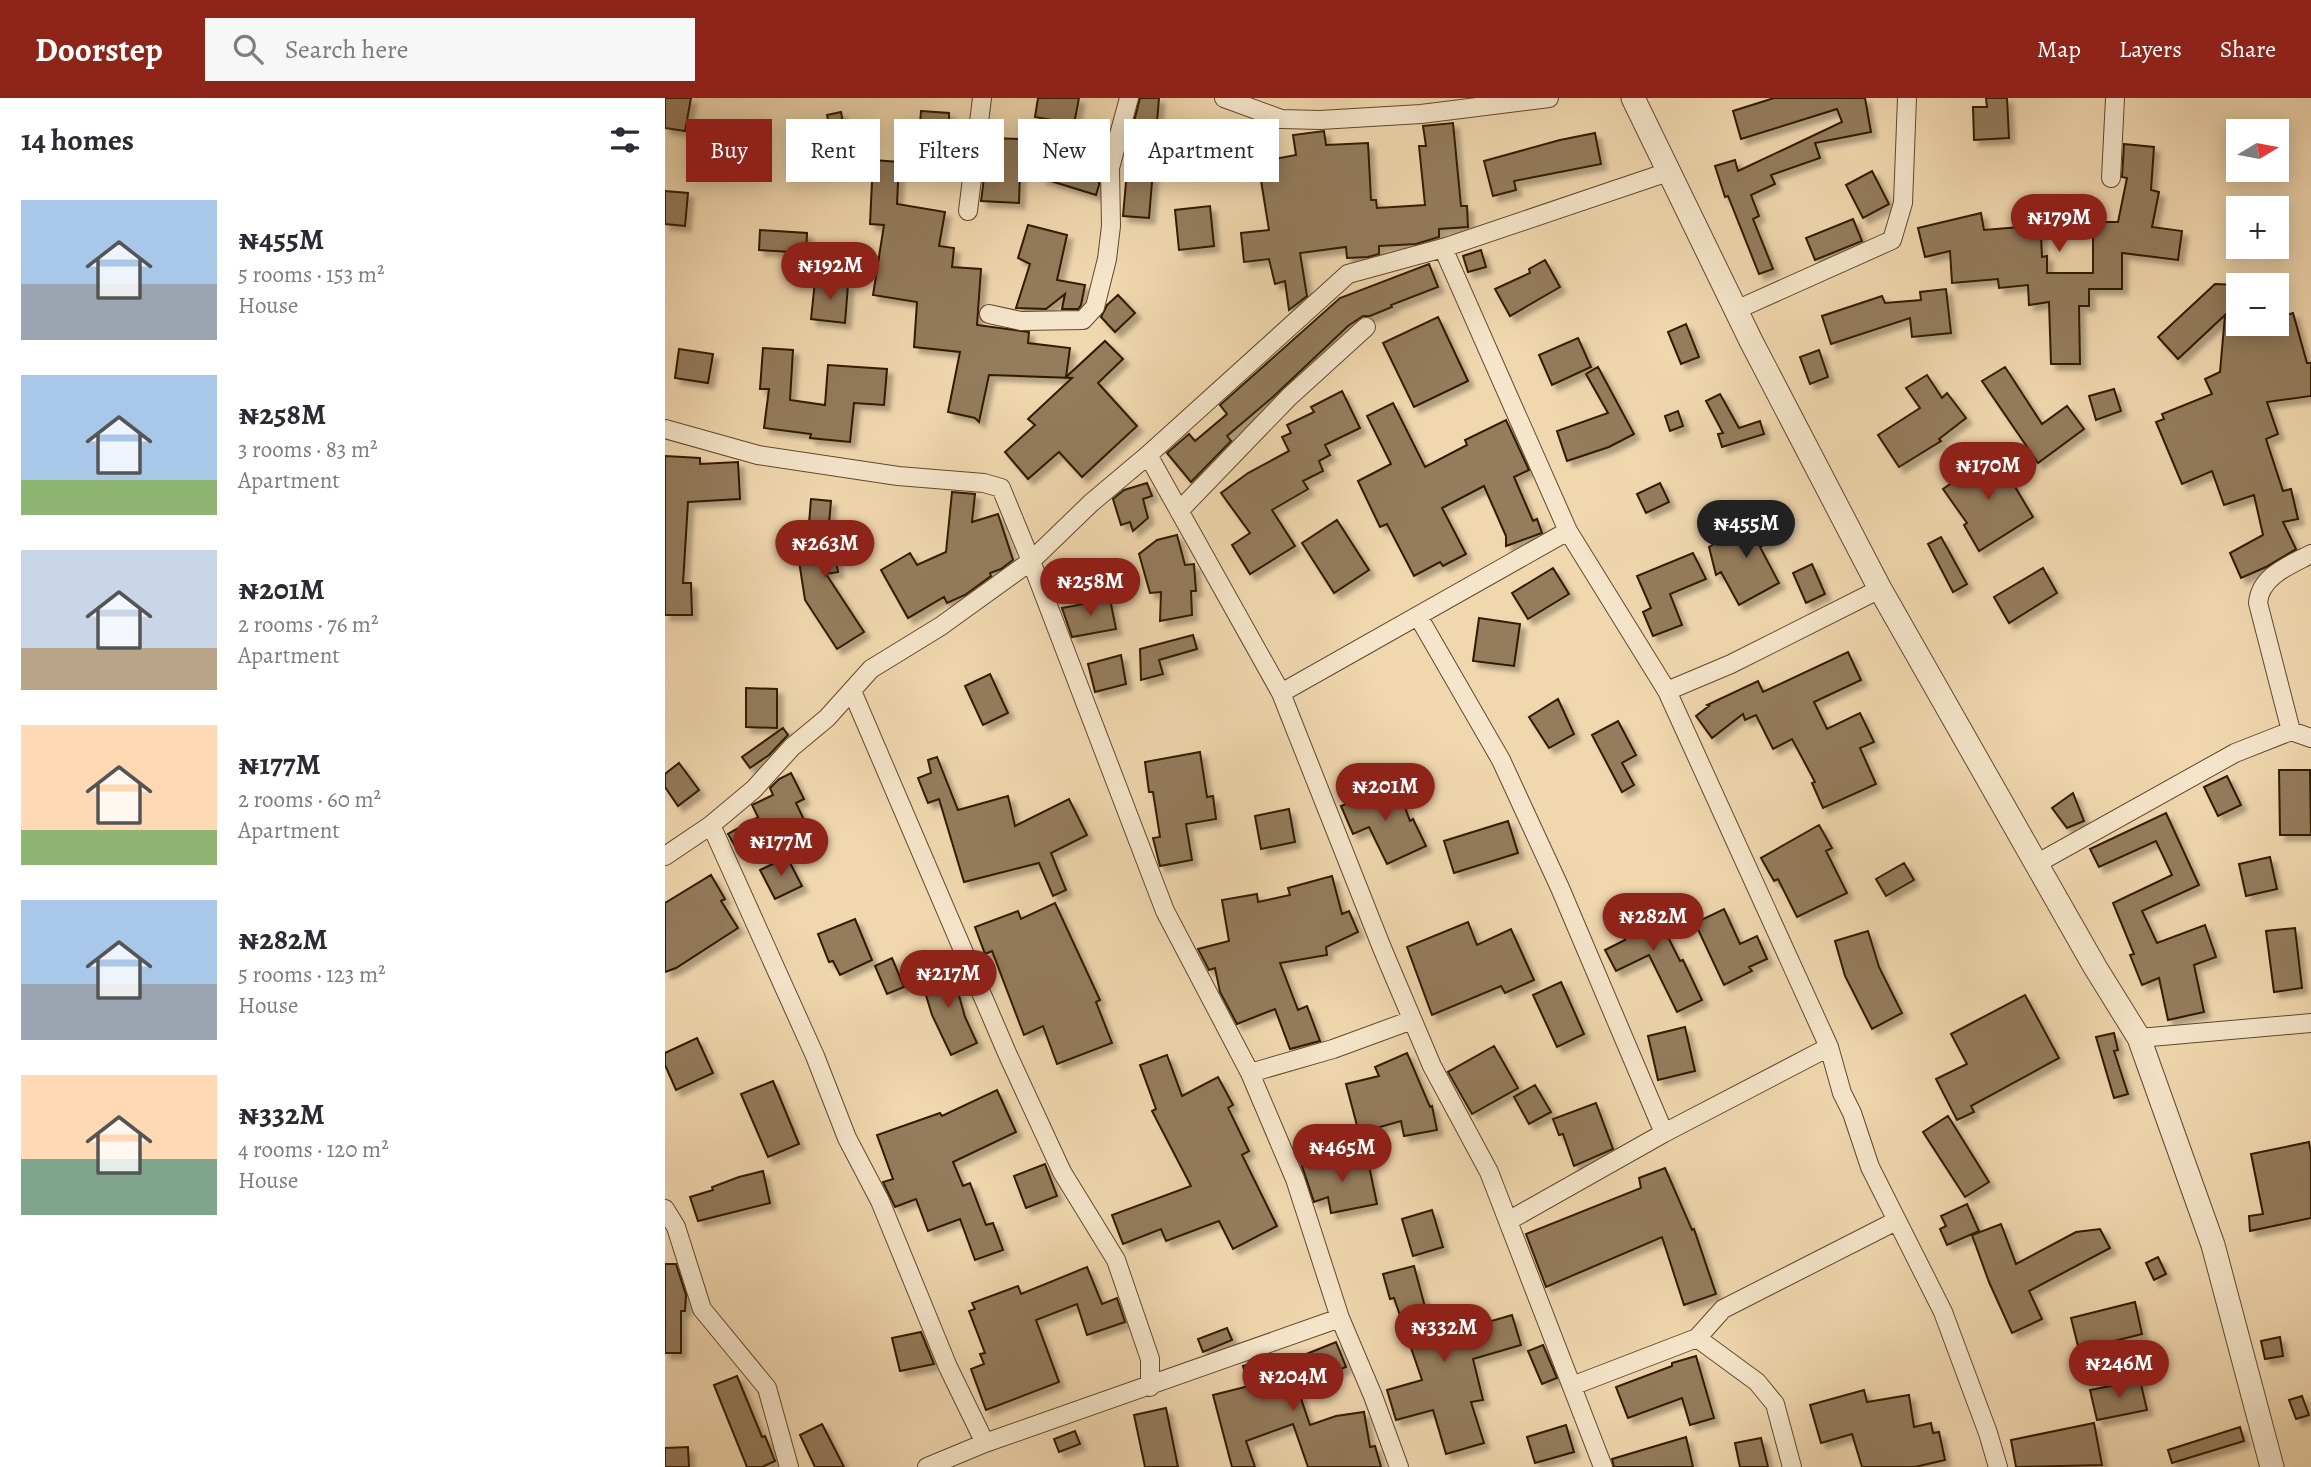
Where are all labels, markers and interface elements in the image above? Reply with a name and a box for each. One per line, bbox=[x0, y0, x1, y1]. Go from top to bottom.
search box bbox=[205, 18, 695, 81]
text: Doorstep bbox=[35, 27, 163, 72]
icon: search bbox=[229, 30, 267, 68]
text: Search here bbox=[285, 32, 408, 67]
text: Map bbox=[2037, 33, 2081, 65]
text: Layers bbox=[2119, 33, 2182, 65]
text: Share bbox=[2220, 33, 2276, 65]
chip: Buy bbox=[686, 119, 772, 182]
chip: Rent bbox=[786, 119, 880, 182]
chip: Filters bbox=[894, 119, 1004, 182]
chip: New bbox=[1018, 119, 1110, 182]
chip: Apartment bbox=[1124, 119, 1279, 182]
north arrow bbox=[2226, 119, 2289, 182]
map controls bbox=[2226, 119, 2289, 336]
text: 14 homes bbox=[21, 120, 134, 160]
icon: filters bbox=[606, 121, 644, 159]
pin: ₦179M bbox=[2010, 194, 2108, 254]
button: + bbox=[2226, 196, 2289, 259]
text: ₦179M bbox=[2027, 201, 2091, 232]
text: ₦455M bbox=[238, 219, 324, 259]
icon: home bbox=[77, 228, 161, 312]
pin: ₦192M bbox=[781, 242, 879, 302]
text: ₦192M bbox=[797, 249, 863, 280]
text: 5 rooms · 153 m² bbox=[238, 259, 385, 290]
button: − bbox=[2226, 273, 2289, 336]
text: House bbox=[238, 290, 298, 321]
text: ₦258M bbox=[238, 394, 326, 434]
icon: home bbox=[77, 403, 161, 487]
text: 3 rooms · 83 m² bbox=[238, 434, 378, 465]
pin: ₦170M bbox=[1939, 442, 2037, 502]
text: ₦170M bbox=[1955, 449, 2021, 480]
text: Apartment bbox=[238, 465, 340, 496]
pin: ₦455M bbox=[1697, 500, 1795, 560]
text: ₦455M bbox=[1713, 507, 1779, 538]
pin: ₦263M bbox=[776, 520, 874, 580]
text: ₦263M bbox=[791, 527, 859, 558]
pin: ₦258M bbox=[1041, 559, 1139, 618]
text: ₦258M bbox=[1056, 565, 1124, 596]
text: ₦201M bbox=[238, 569, 325, 609]
icon: home bbox=[77, 578, 161, 662]
text: 2 rooms · 76 m² bbox=[238, 609, 379, 640]
text: Apartment bbox=[238, 640, 340, 671]
text: ₦177M bbox=[238, 744, 321, 784]
icon: home bbox=[77, 753, 161, 837]
pin: ₦201M bbox=[1336, 764, 1434, 823]
text: ₦201M bbox=[1352, 770, 1418, 801]
text: 2 rooms · 60 m² bbox=[238, 784, 381, 815]
text: Apartment bbox=[238, 815, 340, 846]
pin: ₦177M bbox=[732, 818, 830, 878]
text: ₦177M bbox=[749, 825, 813, 856]
pin: ₦282M bbox=[1604, 894, 1702, 953]
text: ₦282M bbox=[1619, 900, 1687, 931]
text: ₦282M bbox=[238, 919, 328, 959]
icon: home bbox=[77, 928, 161, 1012]
pin: ₦217M bbox=[899, 950, 997, 1010]
text: ₦217M bbox=[916, 957, 980, 988]
text: 5 rooms · 123 m² bbox=[238, 959, 386, 990]
text: House bbox=[238, 990, 298, 1021]
text: ₦332M bbox=[238, 1094, 325, 1134]
icon: home bbox=[77, 1103, 161, 1187]
pin: ₦465M bbox=[1293, 1124, 1391, 1184]
text: ₦465M bbox=[1309, 1131, 1375, 1162]
text: 4 rooms · 120 m² bbox=[238, 1134, 389, 1165]
text: House bbox=[238, 1165, 298, 1196]
pin: ₦332M bbox=[1395, 1304, 1493, 1364]
text: ₦332M bbox=[1411, 1311, 1477, 1342]
pin: ₦246M bbox=[2070, 1340, 2168, 1400]
text: ₦246M bbox=[2085, 1347, 2153, 1378]
pin: ₦204M bbox=[1244, 1354, 1342, 1413]
text: ₦204M bbox=[1258, 1360, 1328, 1391]

